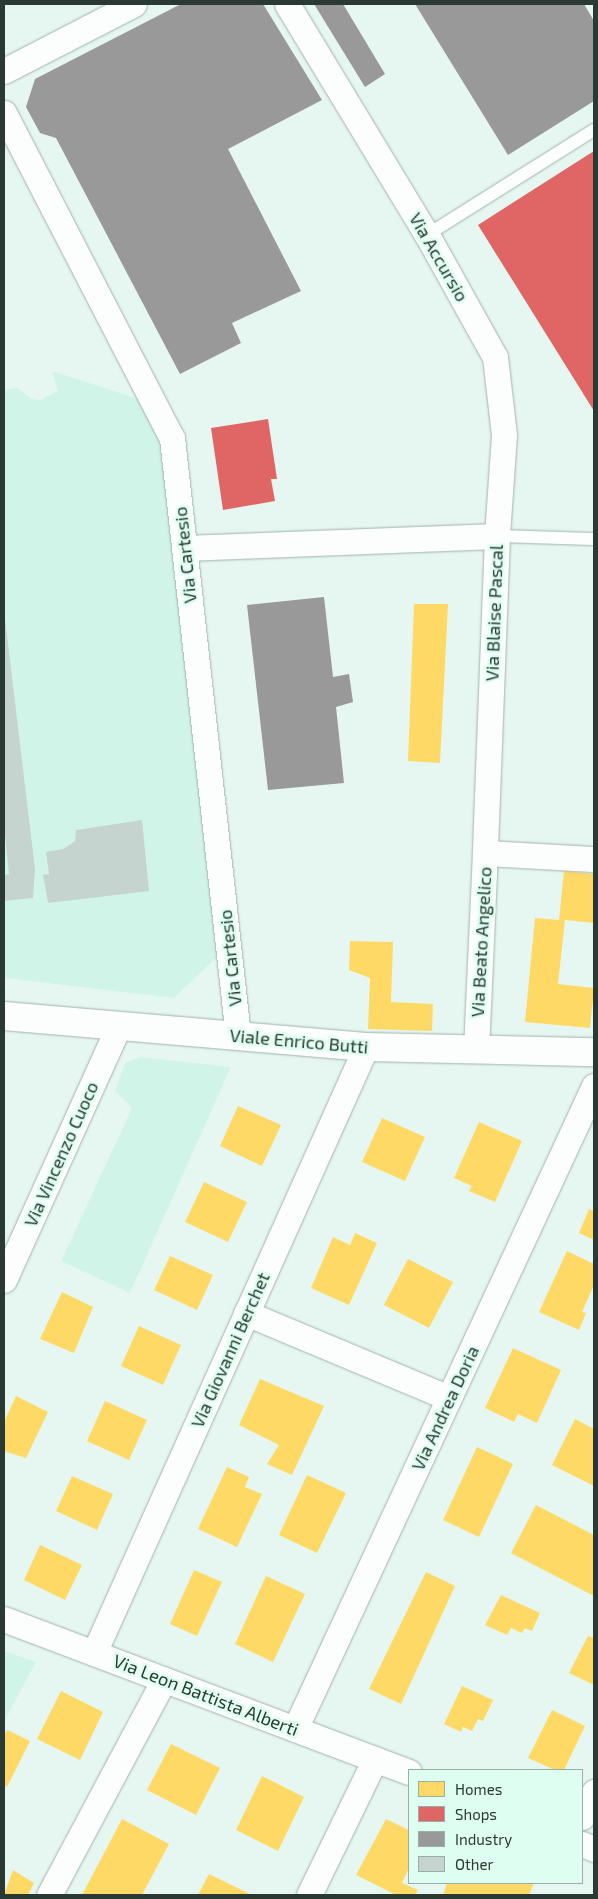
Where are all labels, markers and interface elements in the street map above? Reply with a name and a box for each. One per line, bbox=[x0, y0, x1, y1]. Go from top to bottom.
street label: Via Accursio bbox=[405, 209, 473, 305]
street label: Via Cartesio bbox=[169, 506, 201, 604]
street label: Via Blaise Pascal bbox=[481, 544, 507, 682]
street label: Via Beato Angelico bbox=[466, 866, 496, 1018]
street label: Via Cartesio bbox=[214, 909, 246, 1007]
street label: Viale Enrico Butti bbox=[229, 1024, 369, 1058]
street label: Via Vincenzo Cuoco bbox=[19, 1078, 103, 1230]
street label: Via Giovanni Berchet bbox=[186, 1269, 274, 1431]
street label: Via Andrea Doria bbox=[407, 1342, 483, 1474]
street label: Via Leon Battista Alberti bbox=[110, 1650, 302, 1740]
legend bbox=[408, 1769, 583, 1884]
text: Homes bbox=[455, 1780, 502, 1798]
text: Shops bbox=[455, 1805, 497, 1823]
text: Industry bbox=[455, 1830, 512, 1848]
text: Other bbox=[455, 1855, 494, 1873]

